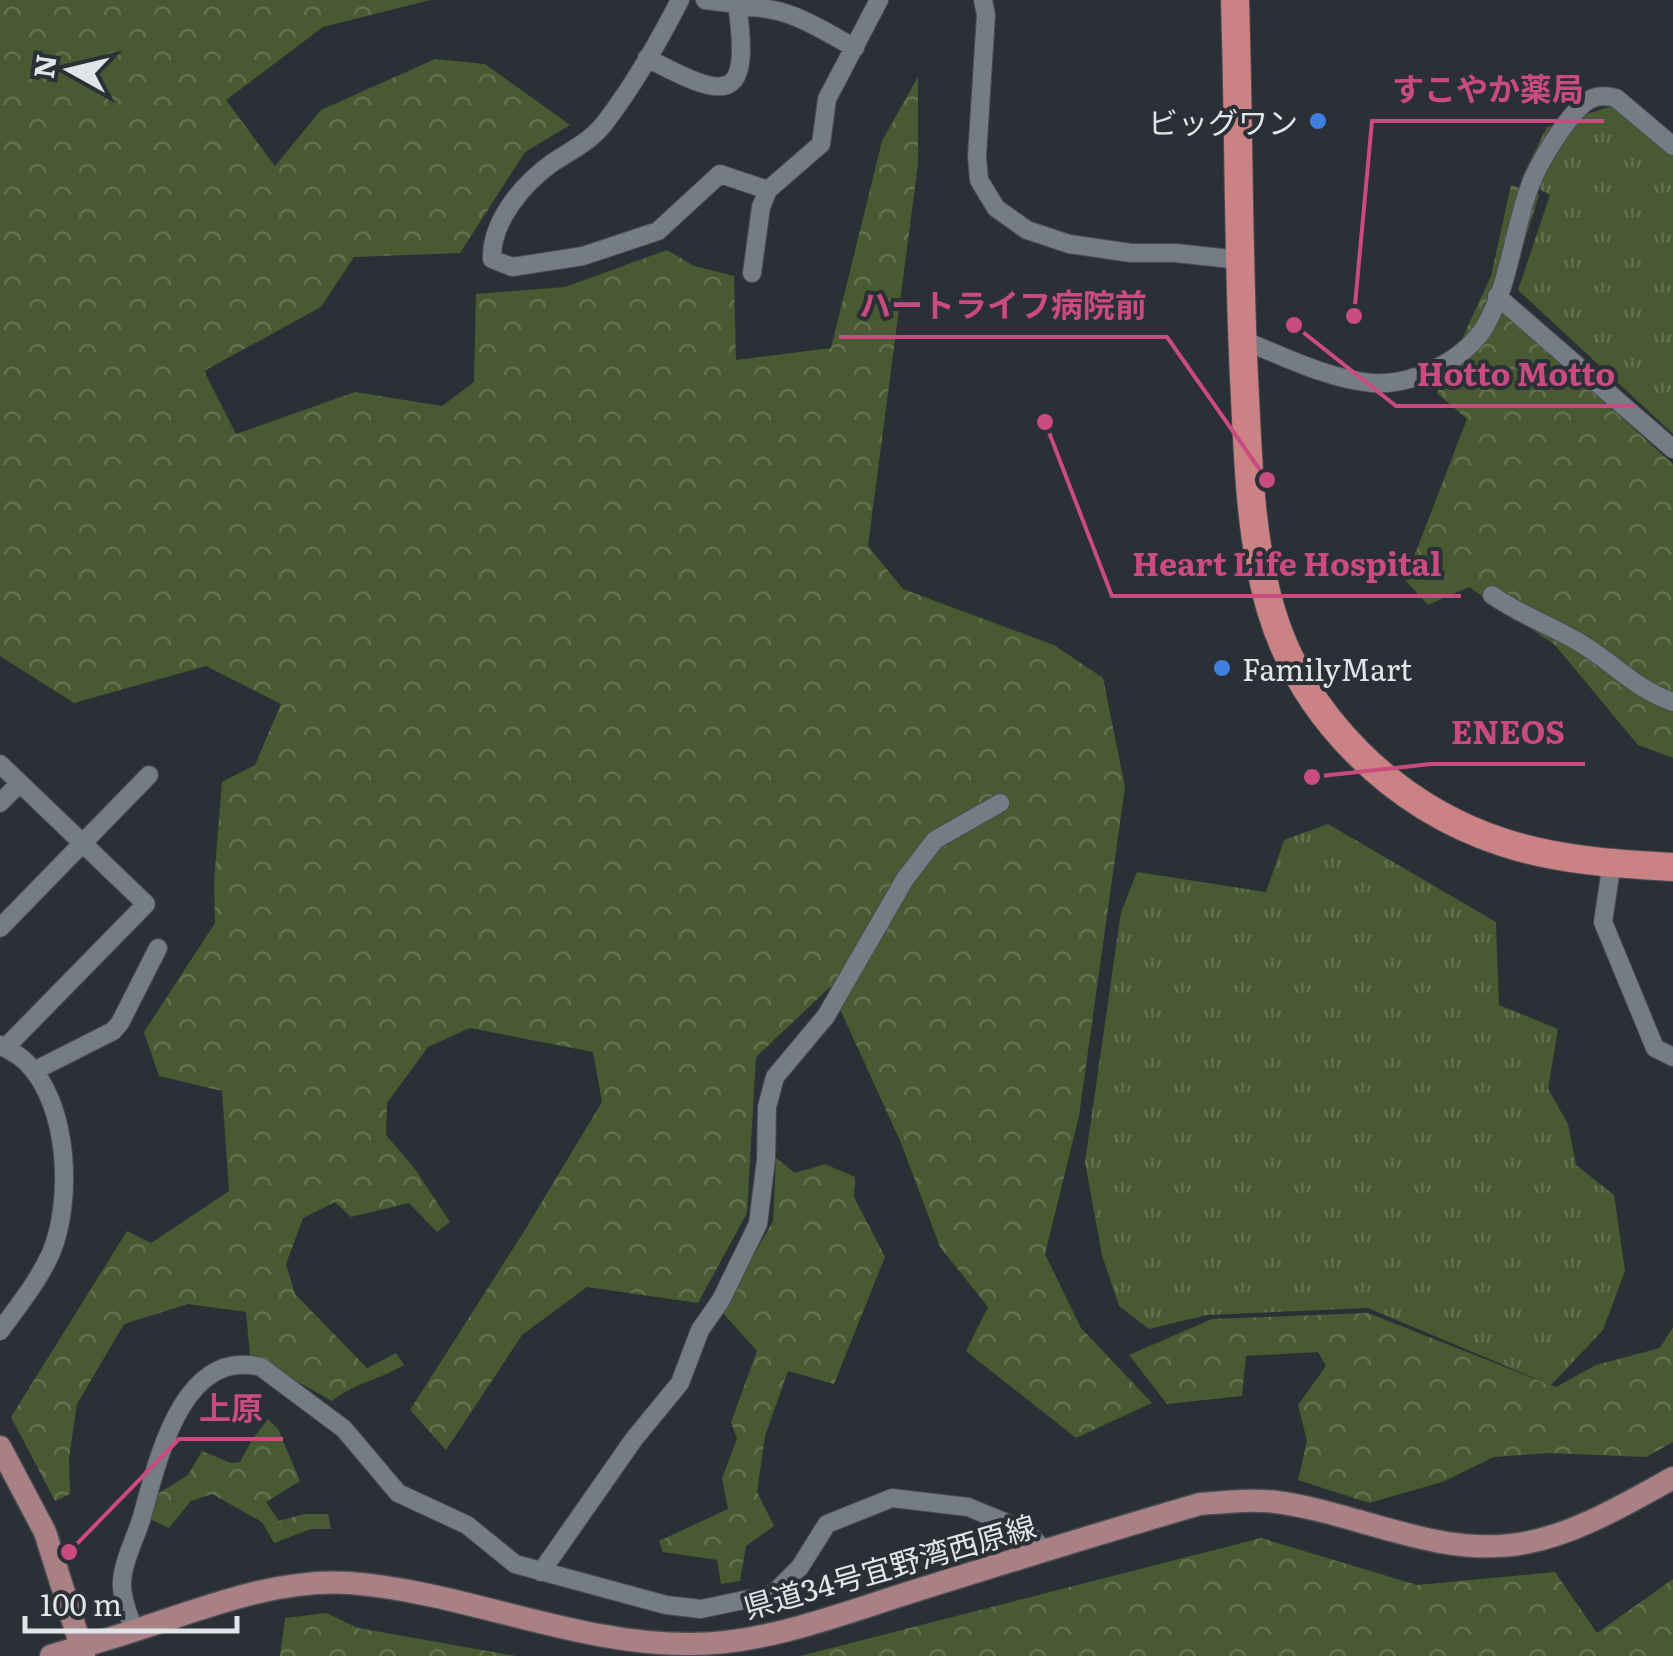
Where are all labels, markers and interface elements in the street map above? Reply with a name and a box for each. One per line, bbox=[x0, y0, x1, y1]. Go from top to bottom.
north arrow bbox=[20, 20, 120, 120]
text: N bbox=[21, 52, 66, 81]
callout: すこやか薬局 bbox=[1372, 59, 1604, 121]
text: すこやか薬局 bbox=[1392, 63, 1584, 111]
place label: ビッグワン bbox=[1148, 99, 1298, 143]
marker: ビッグワン bbox=[1307, 110, 1329, 132]
callout: ハートライフ病院前 bbox=[839, 275, 1167, 337]
text: ハートライフ病院前 bbox=[859, 279, 1147, 327]
callout: Hotto Motto bbox=[1396, 344, 1635, 406]
text: Hotto Motto bbox=[1417, 348, 1615, 396]
callout: Heart Life Hospital bbox=[1112, 534, 1461, 596]
text: Heart Life Hospital bbox=[1132, 538, 1442, 586]
place label: FamilyMart bbox=[1242, 646, 1412, 690]
marker: FamilyMart bbox=[1211, 657, 1233, 679]
callout: ENEOS bbox=[1431, 702, 1585, 764]
text: ENEOS bbox=[1451, 706, 1565, 754]
callout: 上原 bbox=[179, 1377, 283, 1439]
text: 上原 bbox=[199, 1382, 263, 1430]
street label: 県道34号宜野湾西原線 bbox=[737, 1502, 1041, 1628]
scale bar bbox=[25, 1571, 238, 1633]
text: 100 m bbox=[40, 1581, 122, 1625]

